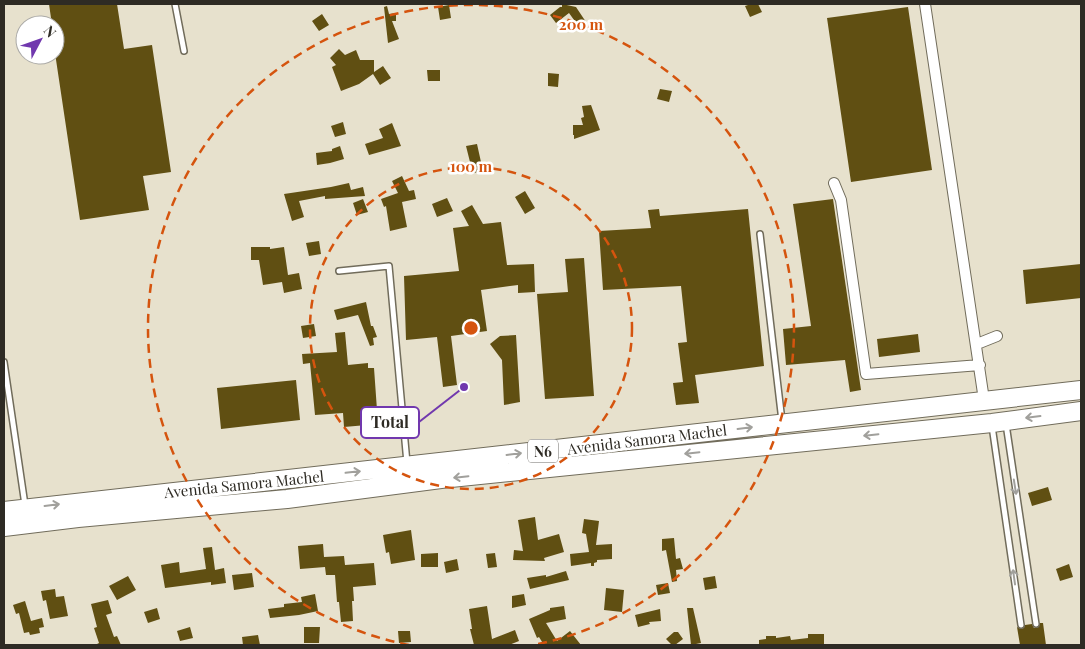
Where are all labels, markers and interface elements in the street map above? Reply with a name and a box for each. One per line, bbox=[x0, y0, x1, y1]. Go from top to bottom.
text: 200 m bbox=[559, 14, 604, 34]
north arrow bbox=[15, 15, 65, 65]
text: N bbox=[40, 21, 61, 41]
text: 100 m bbox=[450, 156, 493, 176]
centre of rings bbox=[462, 319, 480, 337]
callout: Total bbox=[361, 407, 419, 438]
text: Total bbox=[371, 411, 409, 432]
one-way arrow bbox=[1025, 413, 1041, 423]
street label: Avenida Samora Machel bbox=[565, 419, 728, 459]
one-way arrow bbox=[737, 423, 753, 433]
one-way arrow bbox=[864, 430, 880, 440]
road number: N6 bbox=[528, 440, 558, 462]
one-way arrow bbox=[685, 448, 701, 458]
one-way arrow bbox=[506, 449, 522, 459]
street label: Avenida Samora Machel bbox=[162, 466, 325, 502]
one-way arrow bbox=[345, 467, 361, 477]
one-way arrow bbox=[453, 472, 469, 481]
one-way arrow bbox=[1011, 478, 1021, 494]
one-way arrow bbox=[44, 500, 60, 510]
one-way arrow bbox=[1009, 570, 1019, 586]

